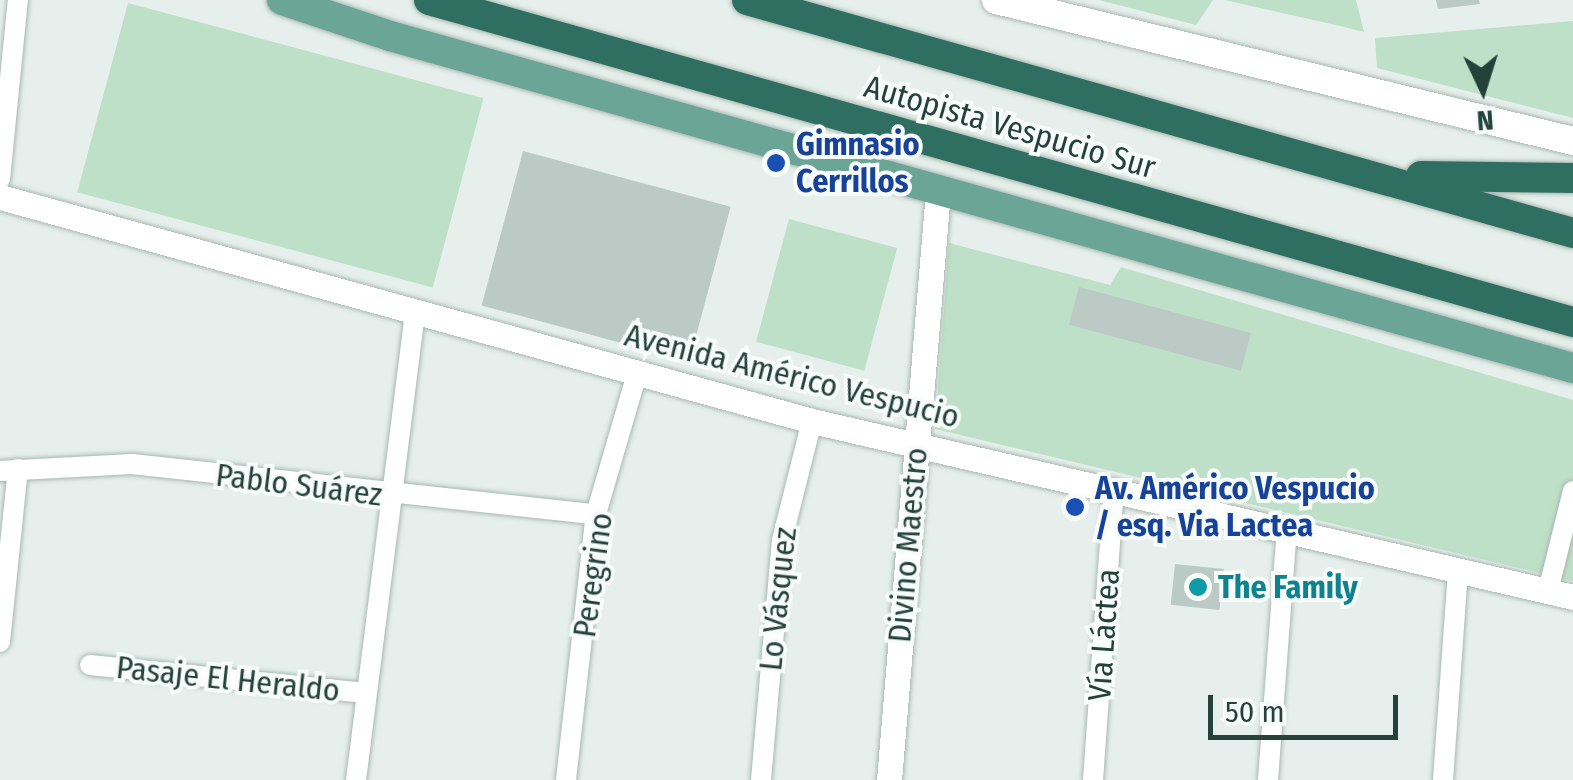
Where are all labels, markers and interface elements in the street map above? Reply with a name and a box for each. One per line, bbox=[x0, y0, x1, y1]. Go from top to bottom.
north arrow bbox=[1433, 40, 1533, 140]
street label: Autopista Vespucio Sur bbox=[860, 67, 1160, 187]
text: N bbox=[1476, 103, 1495, 137]
place label: Gimnasio Cerrillos bbox=[796, 126, 919, 201]
marker: Gimnasio Cerrillos bbox=[765, 152, 787, 174]
street label: Avenida Américo Vespucio bbox=[621, 316, 963, 436]
street label: Divino Maestro bbox=[880, 446, 936, 644]
street label: Pablo Suárez bbox=[214, 456, 384, 514]
place label: Av. Américo Vespucio / esq. Via Lactea bbox=[1095, 470, 1375, 545]
marker: Av. Américo Vespucio / esq. Via Lactea bbox=[1064, 496, 1086, 518]
street label: Peregrino bbox=[565, 510, 621, 640]
street label: Lo Vásquez bbox=[751, 525, 805, 673]
street label: Vía Láctea bbox=[1080, 568, 1128, 702]
place label: The Family bbox=[1218, 568, 1358, 606]
marker: The Family bbox=[1187, 576, 1209, 598]
street label: Pasaje El Heraldo bbox=[114, 648, 342, 710]
scale bar bbox=[1213, 675, 1403, 737]
text: 50 m bbox=[1225, 694, 1285, 730]

